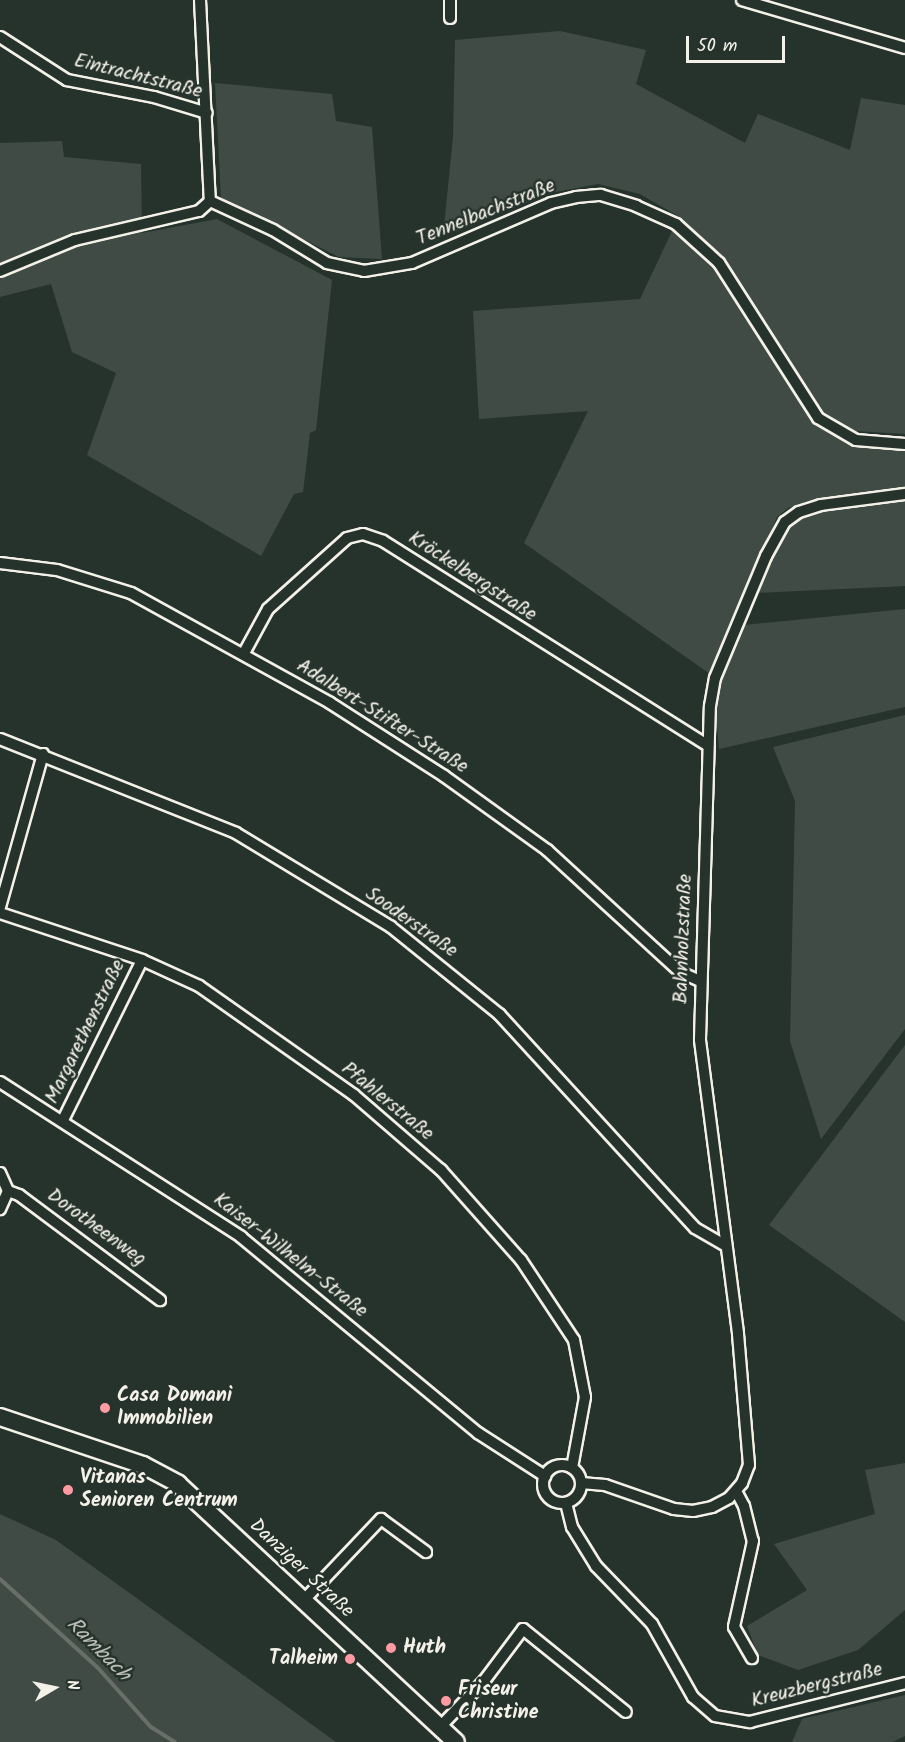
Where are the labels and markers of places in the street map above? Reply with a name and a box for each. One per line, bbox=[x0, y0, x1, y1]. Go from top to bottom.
place label: Casa Domani Immobilien bbox=[117, 1384, 232, 1431]
marker: Casa Domani Immobilien bbox=[98, 1401, 112, 1415]
place label: Vitanas Senioren Centrum bbox=[80, 1466, 238, 1513]
marker: Vitanas Senioren Centrum bbox=[61, 1483, 75, 1497]
place label: Huth bbox=[403, 1636, 446, 1660]
marker: Huth bbox=[384, 1641, 398, 1655]
place label: Talheim bbox=[269, 1647, 338, 1671]
marker: Talheim bbox=[343, 1652, 357, 1666]
place label: Friseur Christine bbox=[458, 1678, 538, 1725]
marker: Friseur Christine bbox=[439, 1694, 453, 1708]

